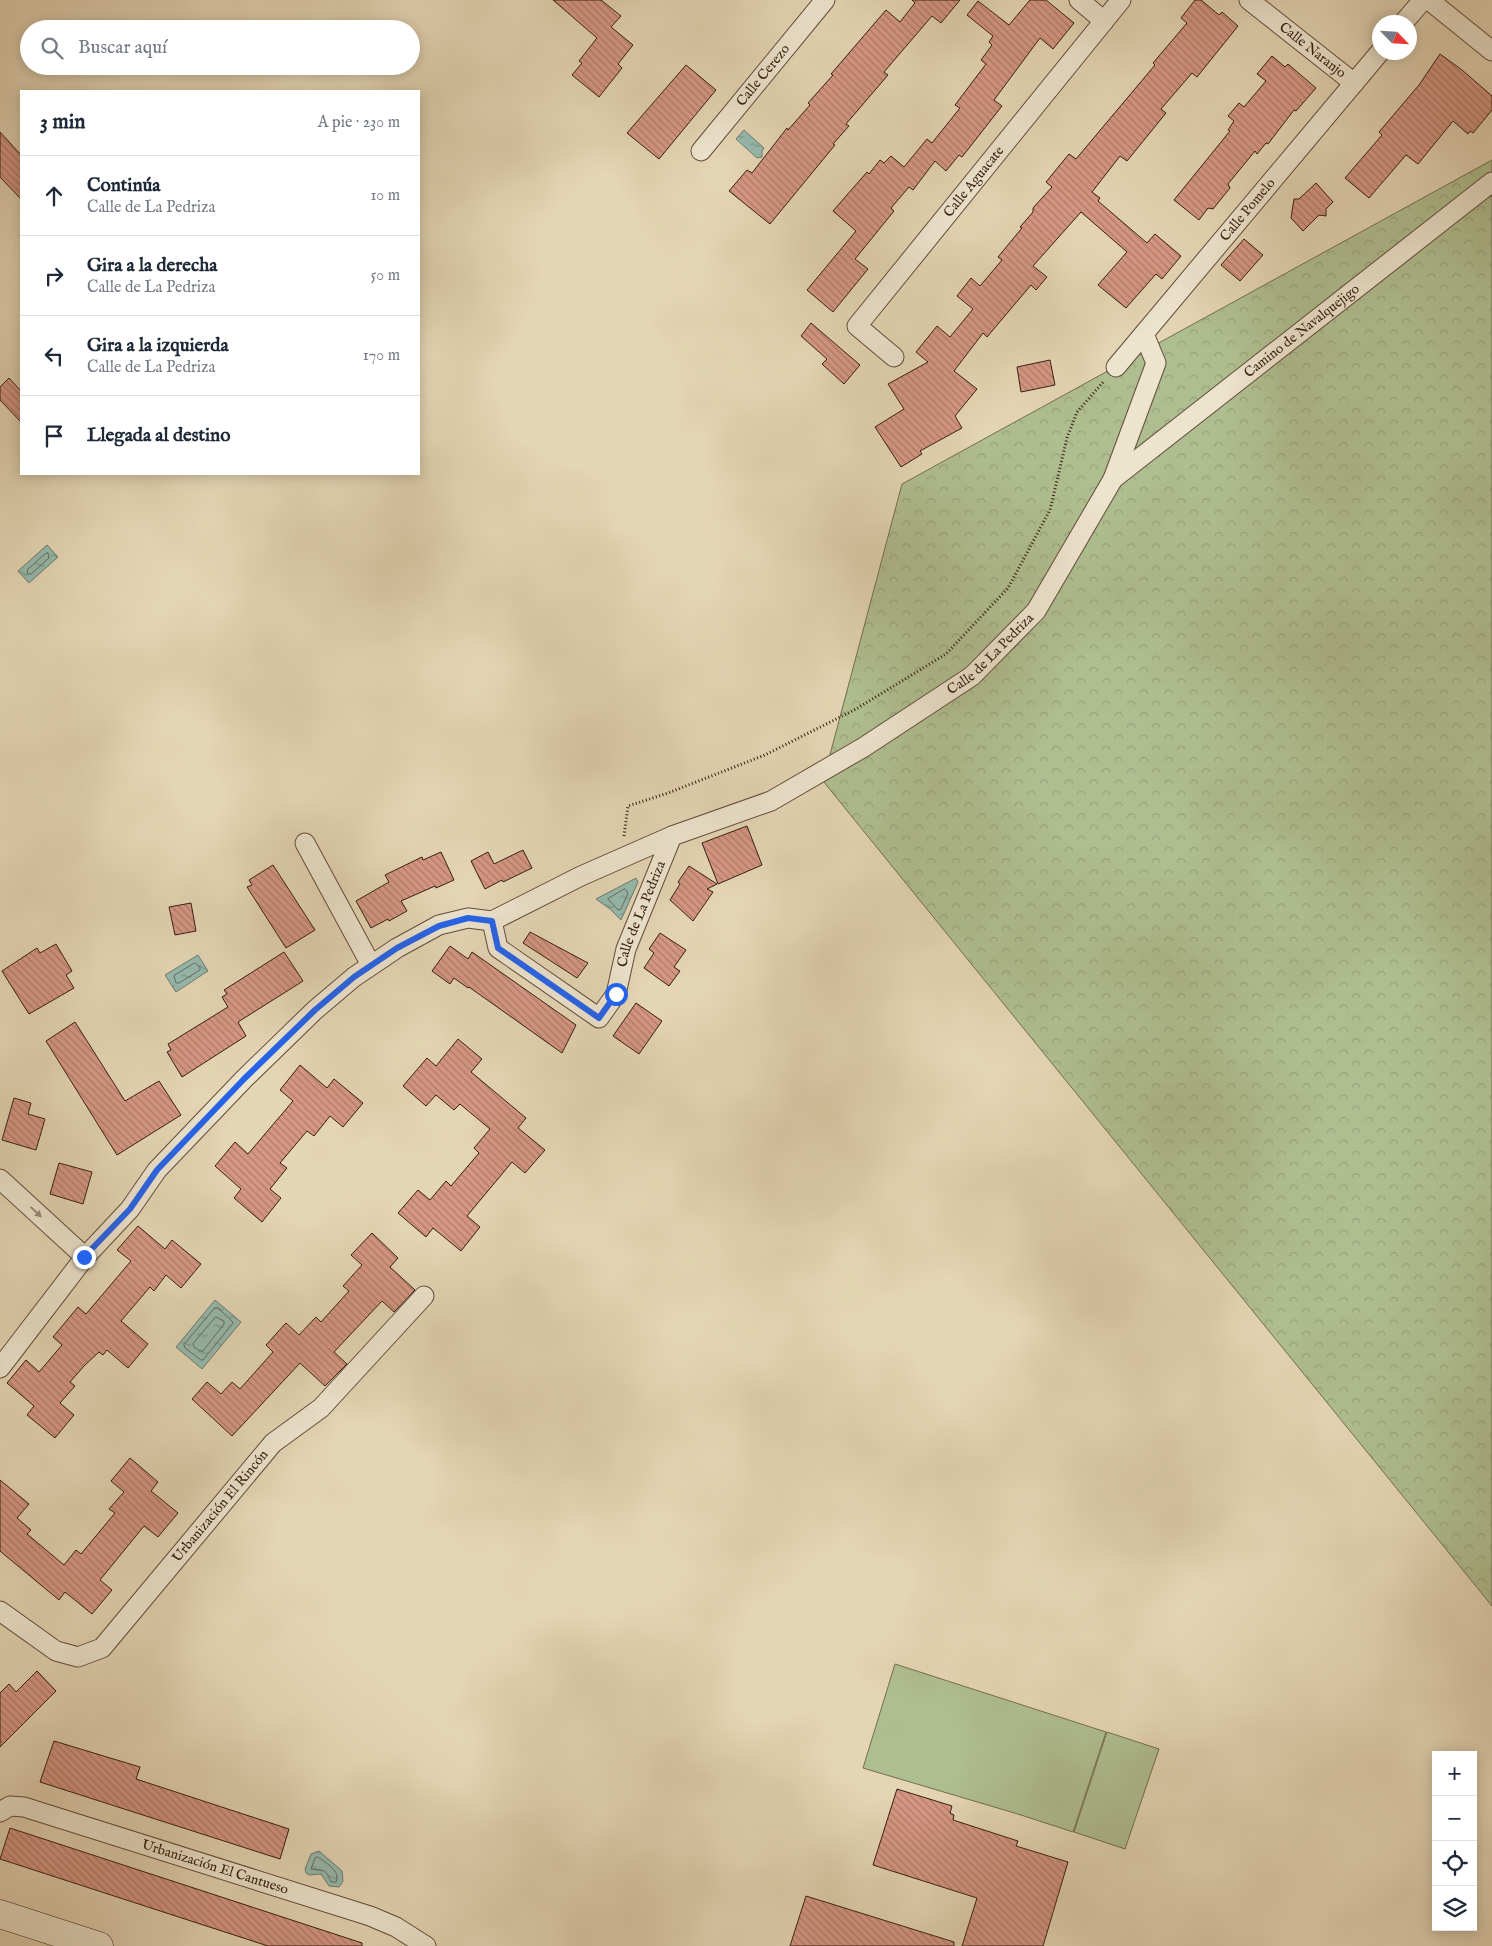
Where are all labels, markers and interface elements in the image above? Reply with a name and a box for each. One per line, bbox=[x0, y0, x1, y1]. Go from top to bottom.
north arrow bbox=[1372, 15, 1417, 60]
street label: Calle Naranjo bbox=[1275, 18, 1350, 83]
search box bbox=[20, 20, 420, 75]
icon: search bbox=[38, 34, 66, 62]
text: Buscar aquí bbox=[78, 36, 167, 60]
street label: Calle Cerezo bbox=[732, 40, 794, 110]
text: 3 min bbox=[40, 109, 85, 136]
text: A pie · 230 m bbox=[318, 113, 400, 133]
street label: Calle Aguacate bbox=[940, 142, 1009, 221]
text: Continúa bbox=[87, 174, 161, 198]
street label: Calle Pomelo bbox=[1216, 174, 1280, 245]
icon: ahead bbox=[40, 182, 68, 210]
text: 10 m bbox=[370, 186, 400, 206]
text: Calle de La Pedriza bbox=[87, 198, 215, 218]
text: Gira a la derecha bbox=[87, 254, 217, 278]
icon: right bbox=[40, 262, 68, 290]
text: 50 m bbox=[371, 266, 400, 286]
text: Calle de La Pedriza bbox=[87, 278, 215, 298]
street label: Camino de Navalquejigo bbox=[1240, 280, 1364, 382]
text: Gira a la izquierda bbox=[87, 334, 229, 358]
icon: left bbox=[40, 342, 68, 370]
text: 170 m bbox=[363, 346, 400, 366]
text: Calle de La Pedriza bbox=[87, 358, 215, 378]
icon: arrive bbox=[40, 422, 68, 450]
text: Llegada al destino bbox=[87, 424, 230, 448]
street label: Calle de La Pedriza bbox=[944, 609, 1038, 699]
street label: Calle de La Pedriza bbox=[613, 857, 670, 969]
route start bbox=[605, 983, 628, 1006]
one-way arrow bbox=[29, 1206, 41, 1218]
route end bbox=[73, 1246, 96, 1269]
street label: Urbanización El Rincón bbox=[168, 1446, 273, 1566]
map controls bbox=[1432, 1751, 1477, 1931]
button: + bbox=[1432, 1751, 1477, 1796]
button: − bbox=[1432, 1796, 1477, 1841]
street label: Urbanización El Cantueso bbox=[139, 1836, 291, 1899]
button: locate bbox=[1432, 1841, 1477, 1886]
button: layers bbox=[1432, 1886, 1477, 1931]

